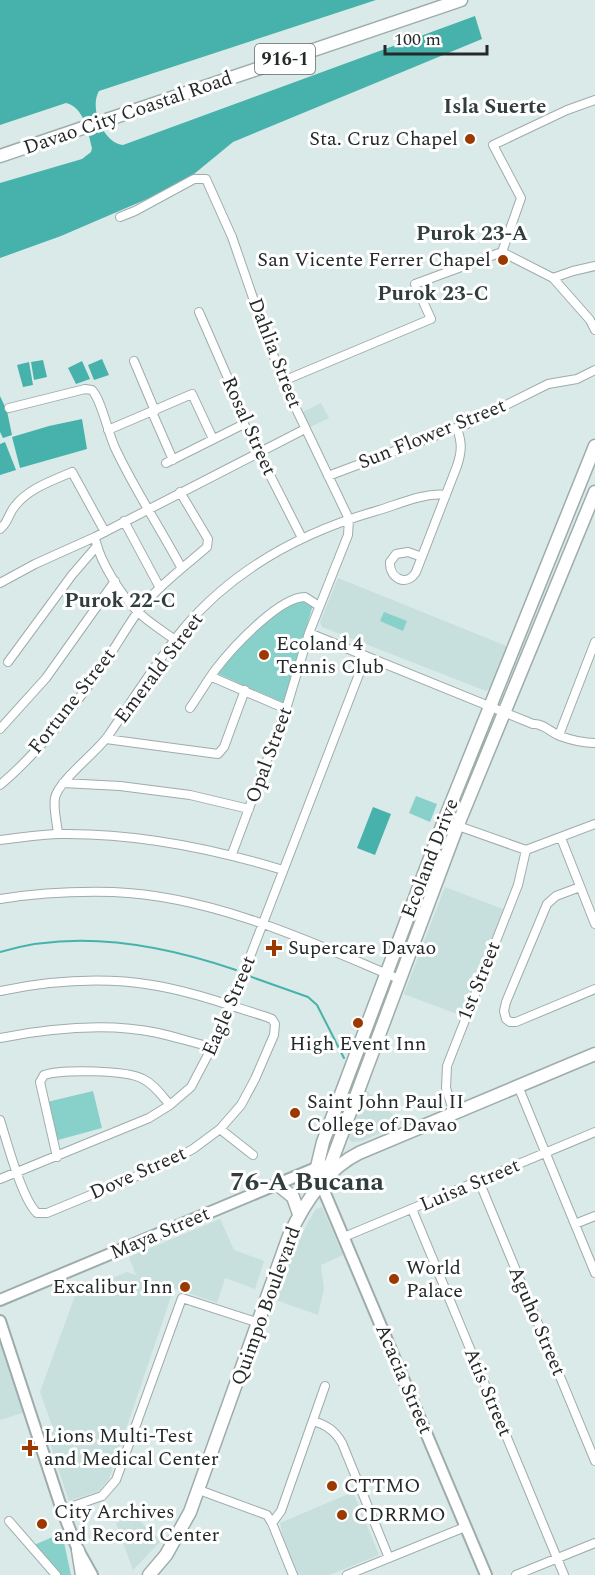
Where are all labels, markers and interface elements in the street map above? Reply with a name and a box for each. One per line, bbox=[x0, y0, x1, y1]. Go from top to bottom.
scale bar bbox=[385, 18, 487, 56]
text: 100 m bbox=[394, 26, 441, 53]
road number: 916-1 bbox=[255, 44, 315, 74]
street label: Davao City Coastal Road bbox=[19, 63, 237, 163]
district label: Isla Suerte bbox=[444, 91, 546, 123]
place label: Sta. Cruz Chapel bbox=[309, 124, 458, 154]
marker: Sta. Cruz Chapel bbox=[463, 132, 477, 146]
district label: Purok 23-A bbox=[416, 218, 528, 250]
place label: San Vicente Ferrer Chapel bbox=[257, 245, 491, 275]
marker: San Vicente Ferrer Chapel bbox=[496, 253, 510, 267]
district label: Purok 23-C bbox=[377, 278, 489, 310]
street label: Dahlia Street bbox=[240, 293, 310, 413]
street label: Rosal Street bbox=[214, 372, 284, 480]
street label: Sun Flower Street bbox=[354, 391, 510, 477]
district label: Purok 22-C bbox=[64, 585, 176, 617]
street label: Emerald Street bbox=[107, 606, 211, 730]
place label: Ecoland 4 Tennis Club bbox=[276, 629, 384, 682]
street label: Fortune Street bbox=[21, 642, 123, 760]
marker: Ecoland 4 Tennis Club bbox=[257, 648, 271, 662]
street label: Opal Street bbox=[238, 703, 300, 807]
street label: Ecoland Drive bbox=[393, 794, 467, 922]
place label: Supercare Davao bbox=[288, 933, 436, 963]
street label: 1st Street bbox=[450, 937, 508, 1025]
marker: Supercare Davao bbox=[265, 939, 283, 957]
street label: Eagle Street bbox=[194, 951, 264, 1061]
marker: High Event Inn bbox=[351, 1016, 365, 1030]
place label: High Event Inn bbox=[290, 1029, 426, 1059]
place label: Saint John Paul II College of Davao bbox=[307, 1087, 464, 1140]
marker: Saint John Paul II College of Davao bbox=[288, 1106, 302, 1120]
street label: Dove Street bbox=[85, 1138, 191, 1208]
street label: Luisa Street bbox=[415, 1150, 525, 1220]
district label: 76-A Bucana bbox=[230, 1162, 385, 1202]
street label: Maya Street bbox=[105, 1199, 215, 1267]
street label: Quimpo Boulevard bbox=[223, 1222, 309, 1390]
place label: World Palace bbox=[406, 1253, 463, 1306]
street label: Aguho Street bbox=[500, 1261, 574, 1381]
place label: Excalibur Inn bbox=[52, 1272, 173, 1302]
marker: World Palace bbox=[387, 1272, 401, 1286]
marker: Excalibur Inn bbox=[178, 1280, 192, 1294]
street label: Acacia Street bbox=[367, 1319, 441, 1439]
street label: Atis Street bbox=[456, 1343, 520, 1441]
place label: Lions Multi-Test and Medical Center bbox=[44, 1421, 219, 1474]
marker: Lions Multi-Test and Medical Center bbox=[21, 1439, 39, 1457]
place label: CTTMO bbox=[344, 1471, 421, 1501]
marker: CTTMO bbox=[325, 1479, 339, 1493]
place label: City Archives and Record Center bbox=[54, 1497, 220, 1550]
place label: CDRRMO bbox=[354, 1500, 446, 1530]
marker: CDRRMO bbox=[335, 1508, 349, 1522]
marker: City Archives and Record Center bbox=[35, 1517, 49, 1531]

